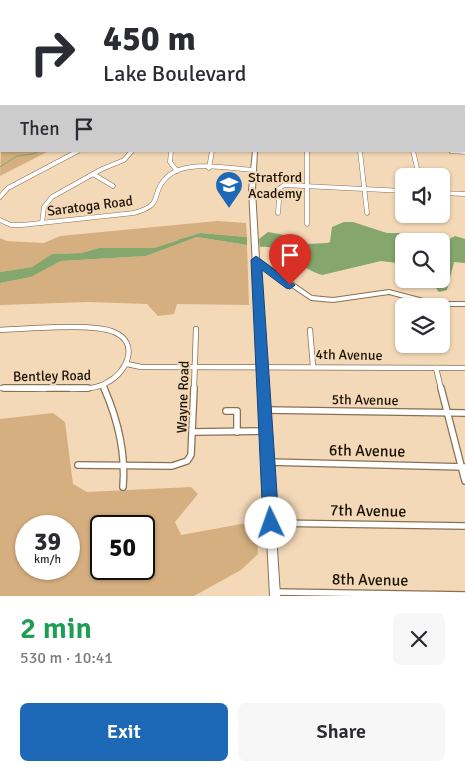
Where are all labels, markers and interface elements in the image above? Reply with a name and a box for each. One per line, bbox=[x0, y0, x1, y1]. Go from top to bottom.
text: 450 m bbox=[103, 17, 196, 60]
icon: right bbox=[20, 20, 85, 85]
text: Lake Boulevard bbox=[103, 60, 246, 87]
icon: arrive bbox=[70, 115, 98, 143]
text: Then bbox=[20, 117, 60, 141]
map controls bbox=[395, 168, 450, 353]
button: sound bbox=[395, 168, 450, 223]
place label: Stratford Academy bbox=[248, 169, 302, 202]
school or university icon: Stratford Academy bbox=[214, 170, 244, 209]
street label: Saratoga Road bbox=[46, 192, 134, 220]
button: search bbox=[395, 233, 450, 288]
pin bbox=[269, 234, 311, 285]
icon: arrive bbox=[276, 241, 304, 269]
button: layers bbox=[395, 298, 450, 353]
street label: 4th Avenue bbox=[315, 346, 383, 364]
street label: Wayne Road bbox=[173, 360, 193, 434]
street label: Bentley Road bbox=[13, 367, 91, 385]
street label: 5th Avenue bbox=[331, 391, 399, 409]
street label: 6th Avenue bbox=[329, 440, 405, 462]
position arrow bbox=[244, 496, 296, 548]
street label: 7th Avenue bbox=[330, 500, 406, 522]
speed limit sign: 50 bbox=[90, 515, 155, 580]
text: 39 bbox=[34, 526, 61, 557]
text: km/h bbox=[34, 552, 61, 567]
street label: 8th Avenue bbox=[332, 569, 408, 591]
text: 2 min bbox=[20, 610, 92, 647]
button: close bbox=[393, 613, 445, 665]
text: 530 m · 10:41 bbox=[20, 648, 113, 668]
button: Exit bbox=[20, 703, 228, 761]
button: Share bbox=[238, 703, 445, 761]

